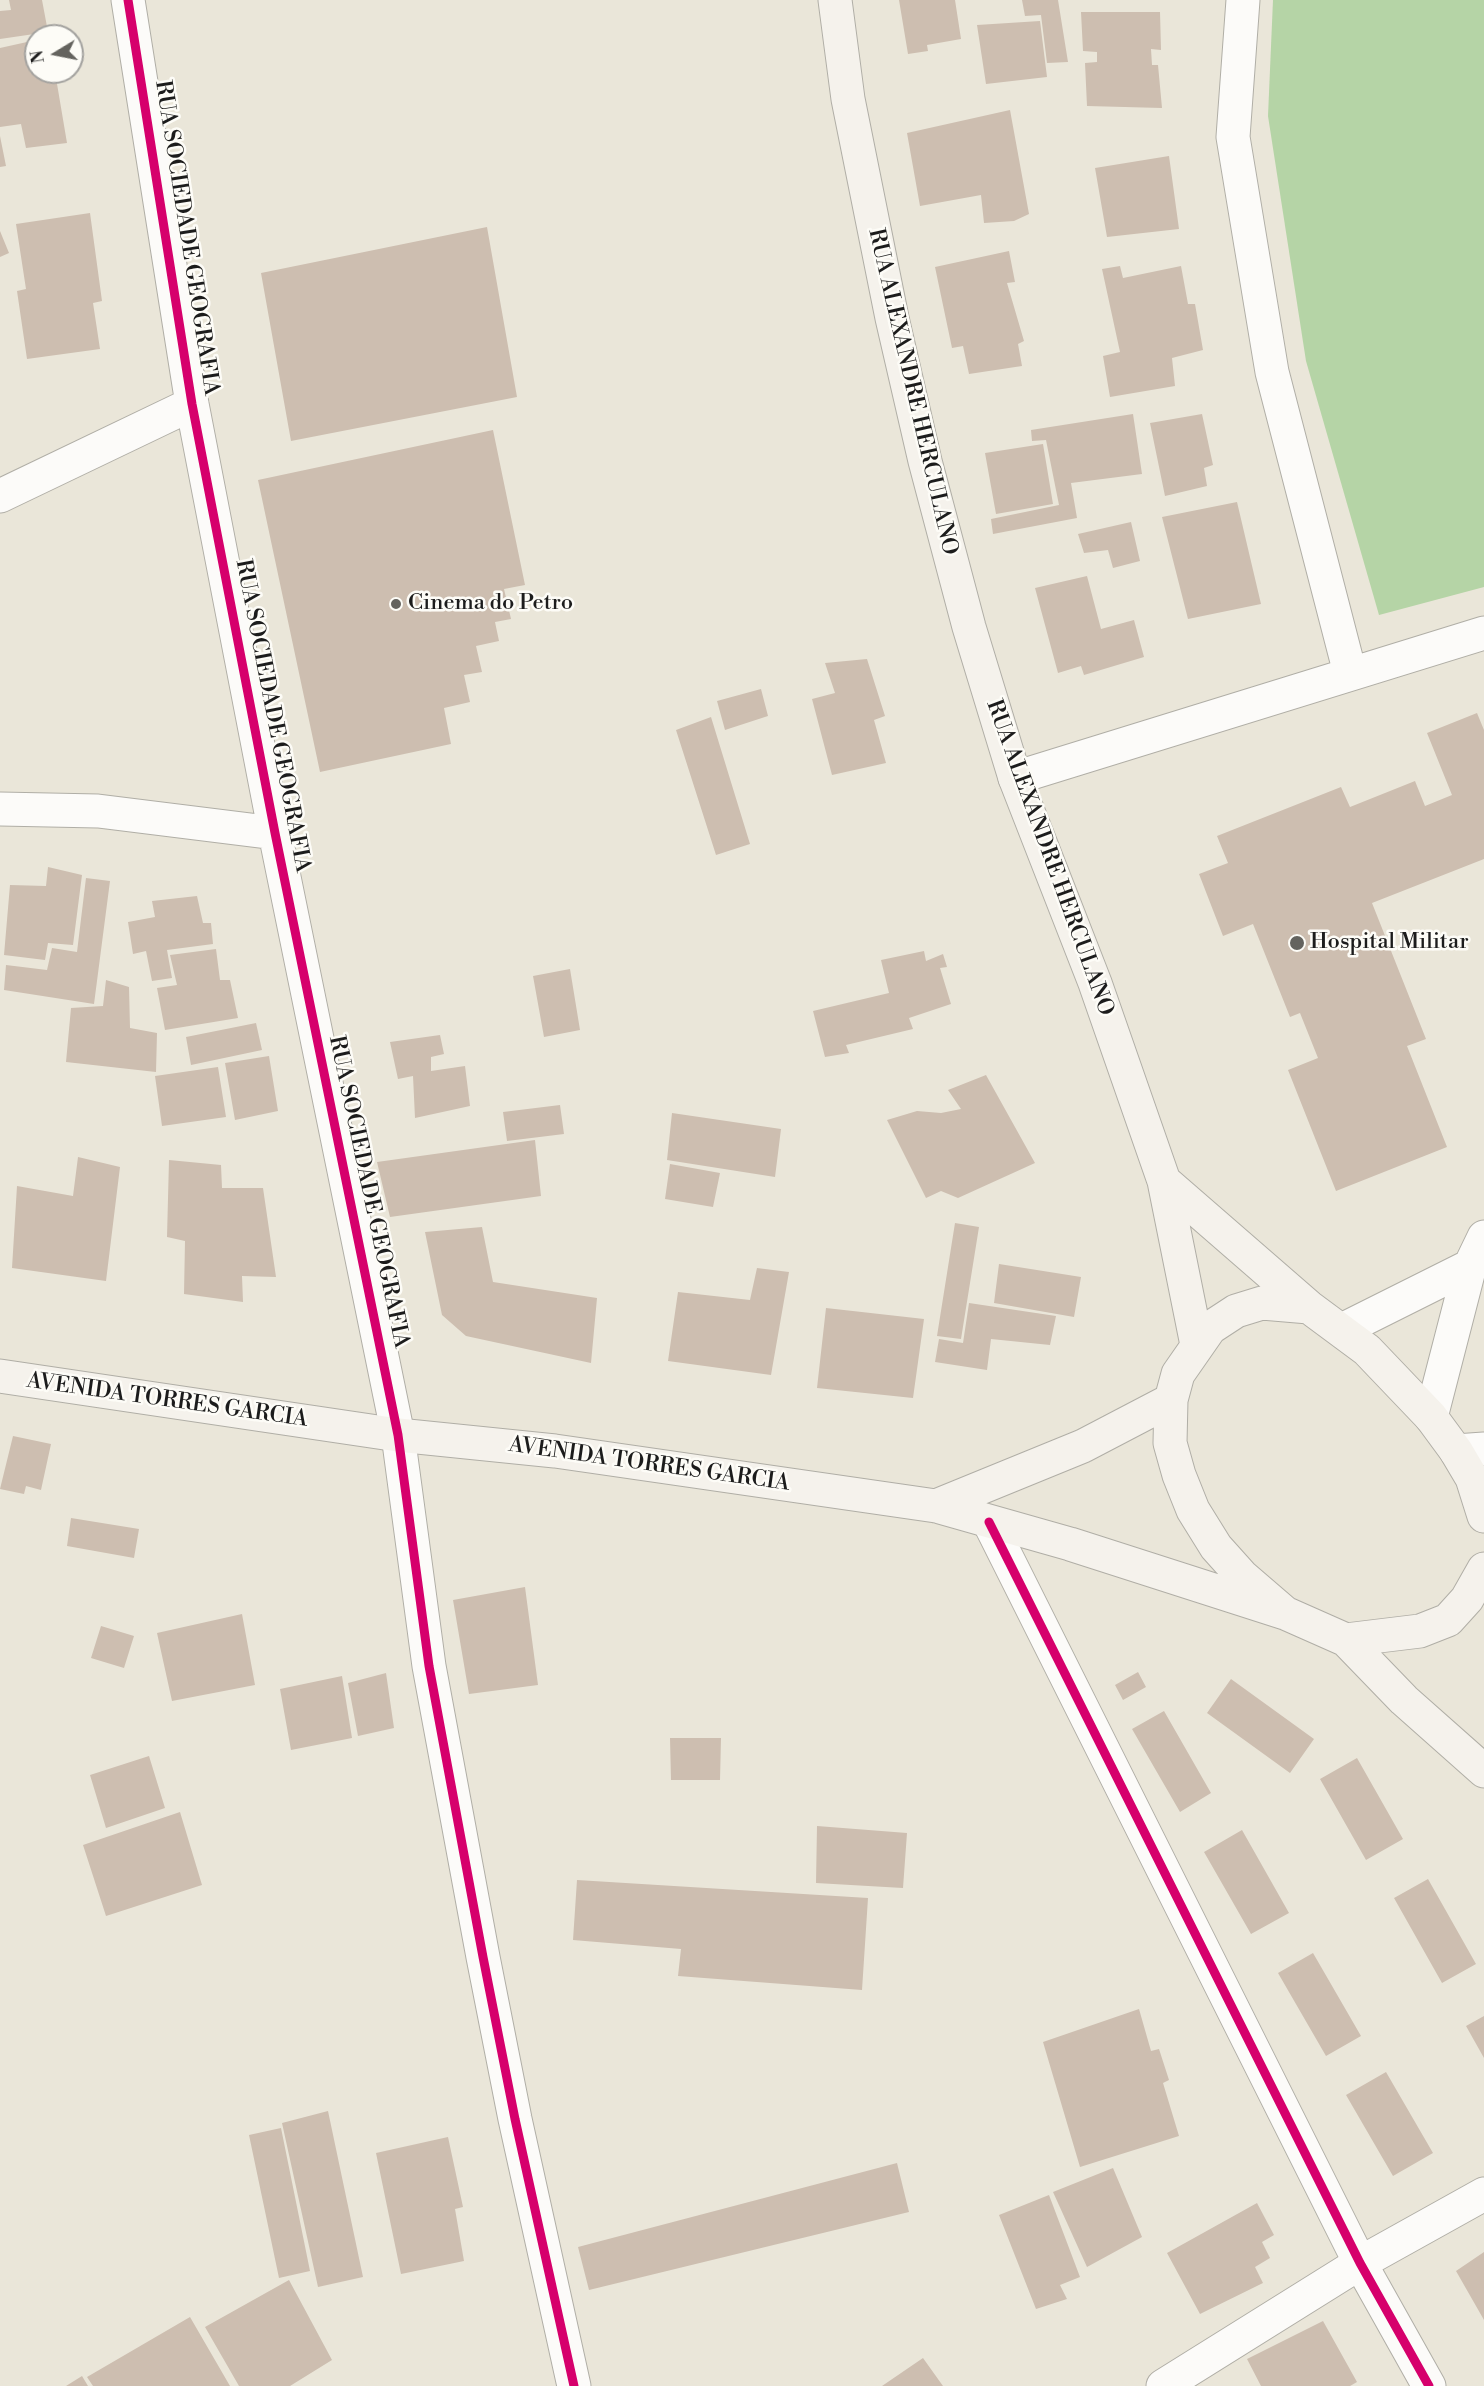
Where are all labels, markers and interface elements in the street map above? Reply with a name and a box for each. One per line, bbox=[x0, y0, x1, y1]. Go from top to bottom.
north arrow bbox=[24, 24, 84, 84]
text: N bbox=[27, 49, 49, 65]
street label: RUA SOCIEDADE GEOGRAFIA bbox=[148, 79, 224, 397]
street label: RUA ALEXANDRE HERCULANO bbox=[862, 226, 962, 558]
street label: RUA SOCIEDADE GEOGRAFIA bbox=[229, 557, 315, 875]
place label: Cinema do Petro bbox=[408, 591, 573, 617]
marker: Cinema do Petro bbox=[389, 597, 403, 611]
street label: RUA ALEXANDRE HERCULANO bbox=[979, 696, 1119, 1020]
place label: Hospital Militar bbox=[1310, 930, 1469, 956]
marker: Hospital Militar bbox=[1288, 934, 1306, 952]
street label: RUA SOCIEDADE GEOGRAFIA bbox=[322, 1033, 414, 1351]
street label: AVENIDA TORRES GARCIA bbox=[25, 1368, 309, 1434]
street label: AVENIDA TORRES GARCIA bbox=[507, 1432, 791, 1498]

